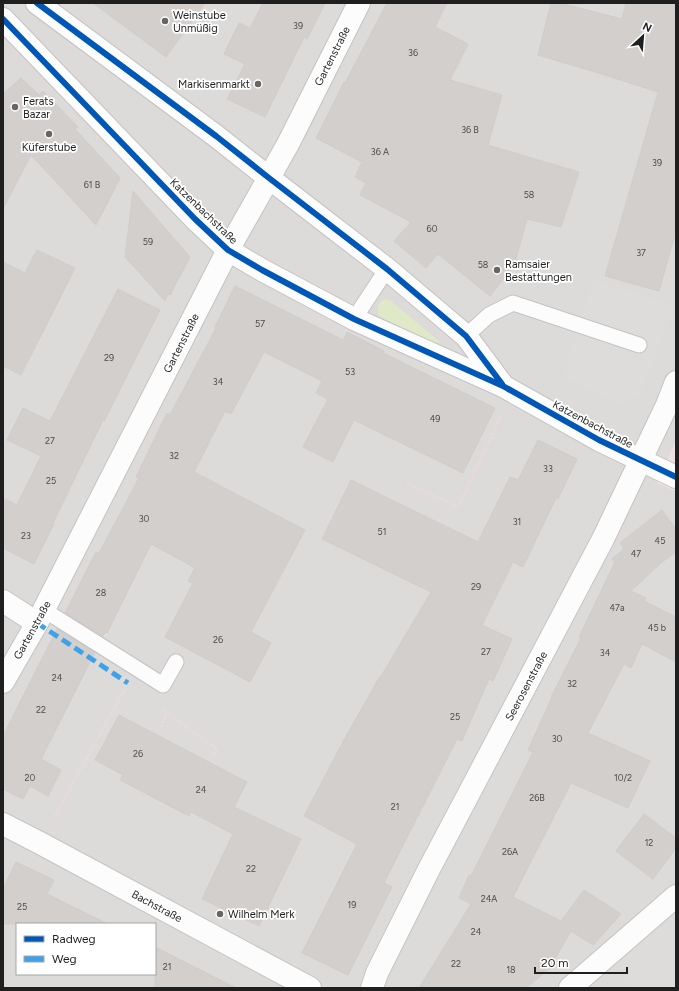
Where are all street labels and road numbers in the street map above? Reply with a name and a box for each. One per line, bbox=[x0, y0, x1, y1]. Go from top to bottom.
street label: Gartenstraße bbox=[312, 24, 353, 88]
street label: Katzenbachstraße bbox=[167, 176, 240, 247]
street label: Gartenstraße bbox=[161, 311, 202, 375]
street label: Katzenbachstraße bbox=[550, 398, 635, 451]
street label: Gartenstraße bbox=[11, 599, 54, 662]
street label: Seerosenstraße bbox=[503, 649, 550, 723]
street label: Bachstraße bbox=[129, 888, 184, 925]

